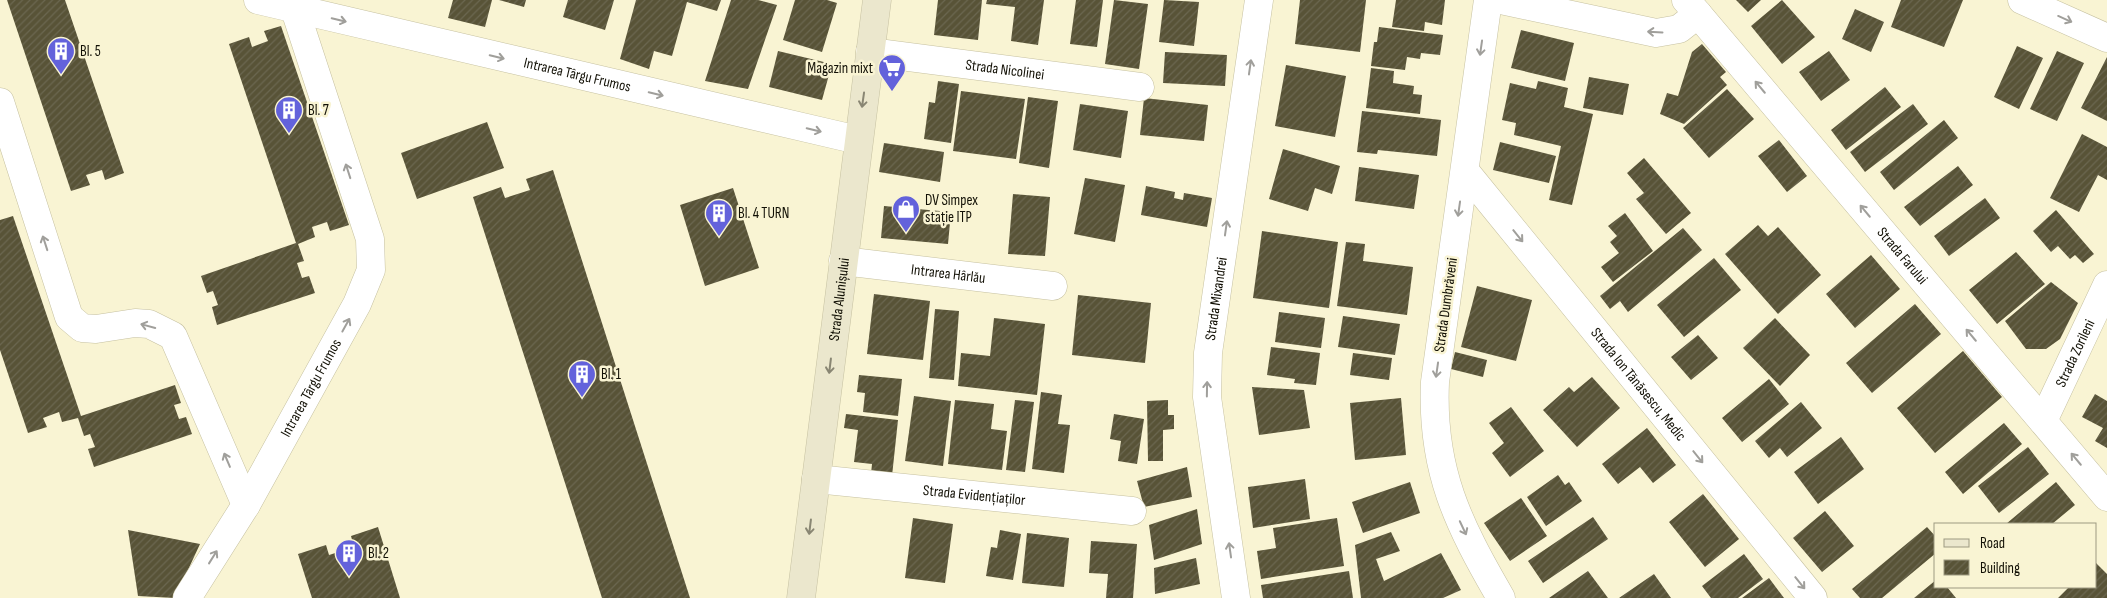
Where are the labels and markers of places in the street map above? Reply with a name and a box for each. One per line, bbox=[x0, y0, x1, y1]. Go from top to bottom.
building icon: Bl. 5 bbox=[46, 36, 76, 75]
place label: Bl. 5 bbox=[80, 42, 101, 61]
supermarket icon: Magazin mixt bbox=[877, 53, 907, 92]
place label: Magazin mixt bbox=[807, 59, 873, 78]
building icon: Bl. 7 bbox=[274, 95, 304, 134]
place label: Bl. 7 bbox=[308, 101, 329, 120]
place label: DV Simpex stație ITP bbox=[925, 191, 978, 227]
shop icon: DV Simpex stație ITP bbox=[891, 194, 921, 233]
building icon: Bl. 4 TURN bbox=[704, 198, 734, 237]
place label: Bl. 4 TURN bbox=[738, 204, 789, 223]
building icon: Bl. 1 bbox=[567, 359, 597, 398]
place label: Bl. 1 bbox=[601, 365, 622, 384]
building icon: Bl. 2 bbox=[334, 538, 364, 577]
place label: Bl. 2 bbox=[368, 544, 389, 563]

